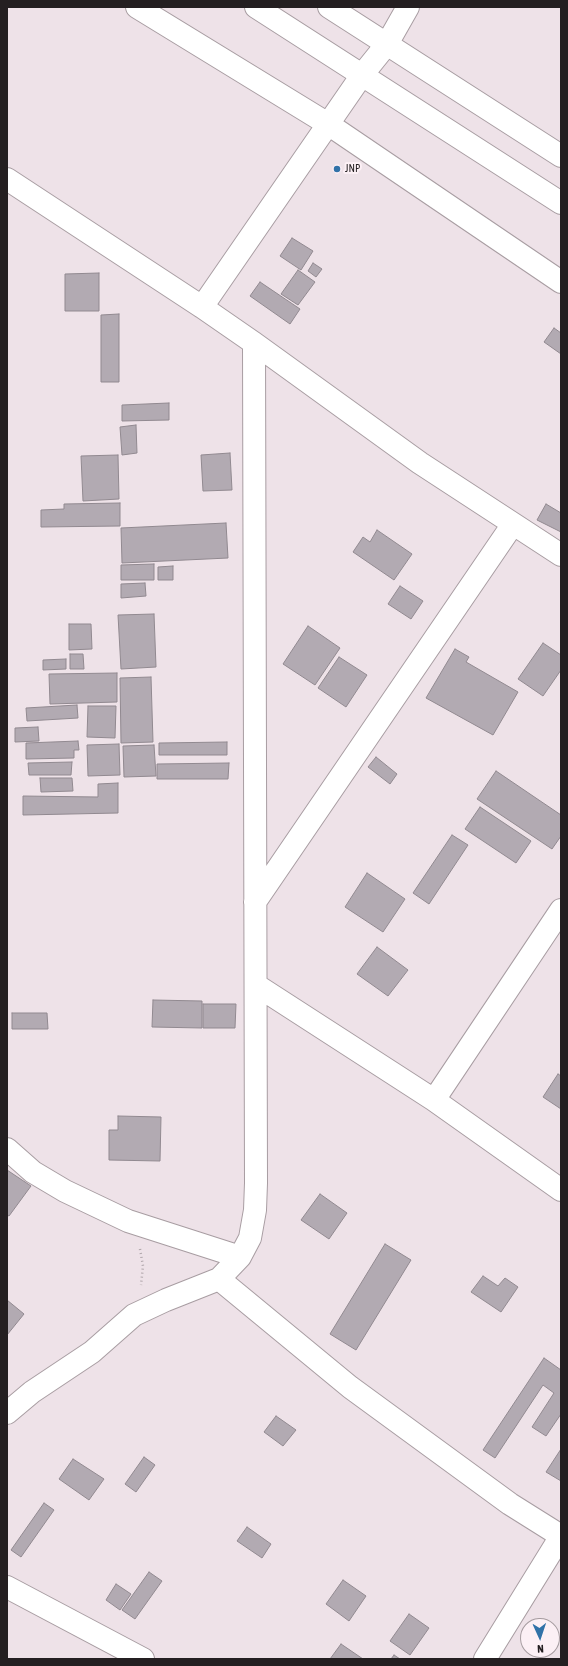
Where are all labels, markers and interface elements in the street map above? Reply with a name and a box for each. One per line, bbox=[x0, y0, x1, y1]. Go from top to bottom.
place label: JNP bbox=[345, 162, 360, 176]
marker: JNP bbox=[332, 164, 342, 174]
north arrow bbox=[520, 1618, 560, 1658]
text: N bbox=[537, 1643, 544, 1655]

